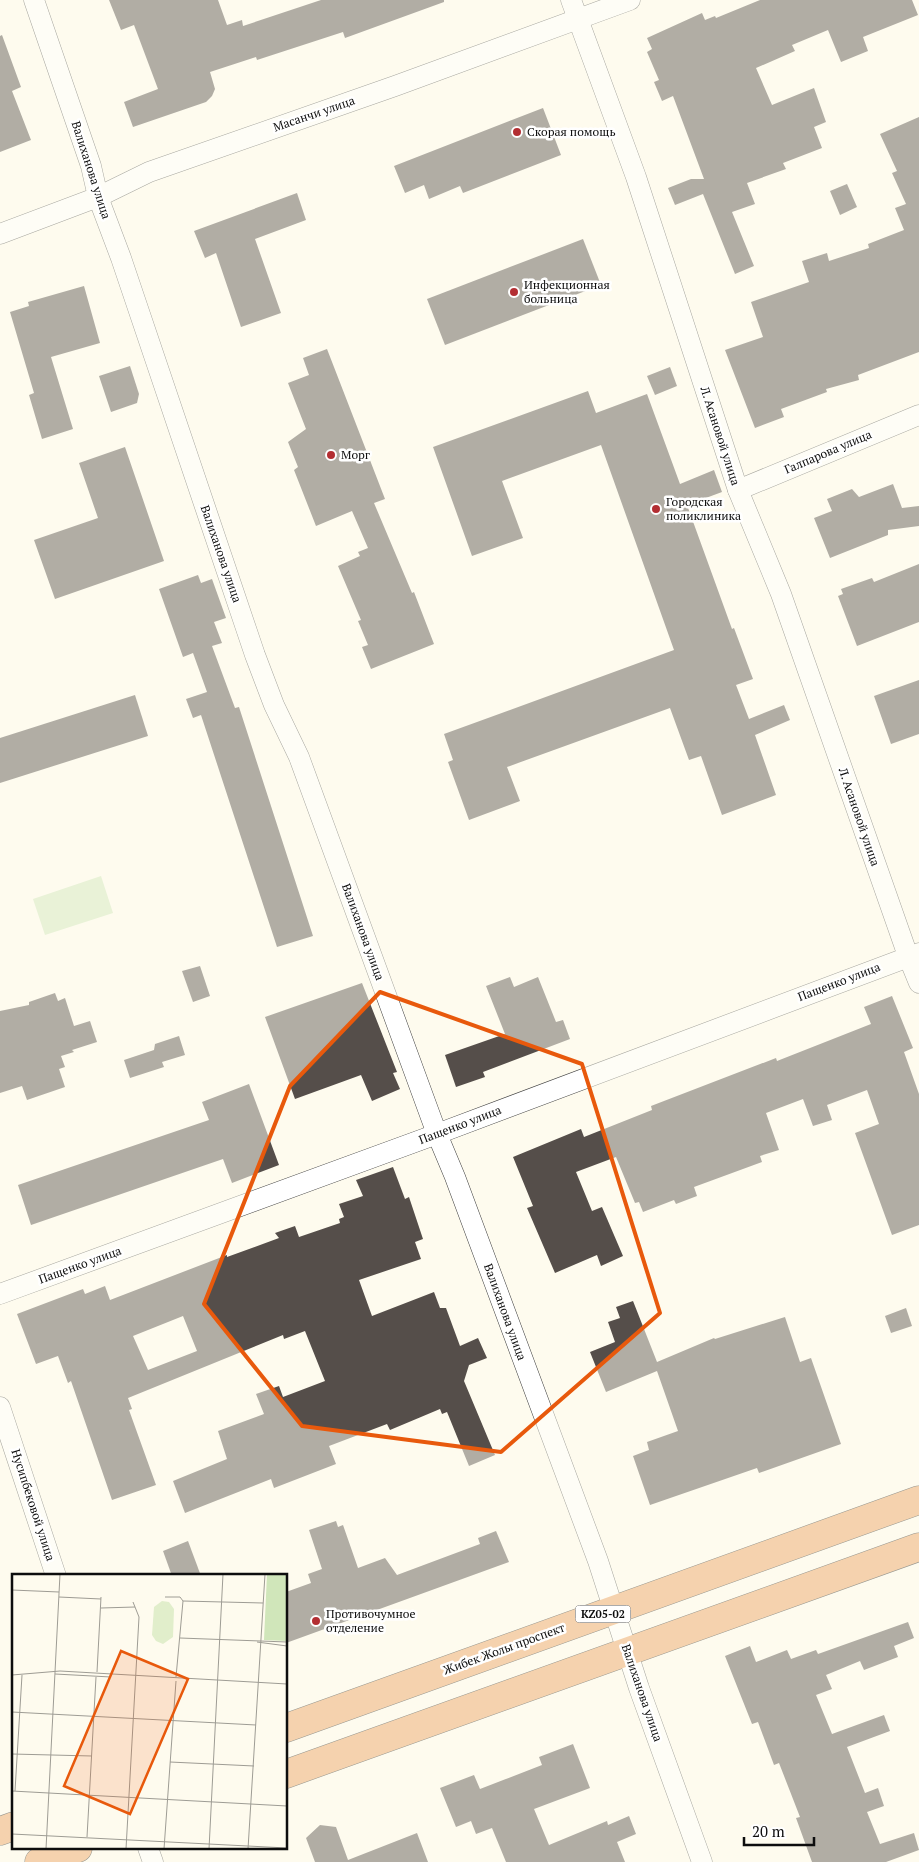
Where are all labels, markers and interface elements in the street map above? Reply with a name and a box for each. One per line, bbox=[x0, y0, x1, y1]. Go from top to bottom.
street label: Масанчи улица bbox=[271, 93, 357, 135]
street label: Валиханова улица bbox=[69, 119, 114, 221]
place label: Скорая помощь bbox=[527, 124, 615, 139]
marker: Скорая помощь bbox=[511, 126, 523, 138]
place label: Инфекционная больница bbox=[524, 277, 610, 306]
marker: Инфекционная больница bbox=[508, 286, 520, 298]
street label: Л. Асановой улица bbox=[697, 384, 744, 487]
street label: Галпарова улица bbox=[782, 426, 874, 477]
place label: Морг bbox=[341, 447, 370, 462]
marker: Морг bbox=[325, 449, 337, 461]
place label: Городская поликлиника bbox=[666, 494, 741, 523]
street label: Валиханова улица bbox=[198, 503, 245, 604]
marker: Городская поликлиника bbox=[650, 503, 662, 515]
street label: Л. Асановой улица bbox=[835, 765, 883, 868]
street label: Валиханова улица bbox=[339, 881, 388, 982]
street label: Пащенко улица bbox=[795, 959, 882, 1004]
street label: Пащенко улица bbox=[416, 1102, 503, 1147]
street label: Пащенко улица bbox=[36, 1243, 123, 1286]
street label: Валиханова улица bbox=[481, 1261, 530, 1362]
street label: Нусипбековой улица bbox=[8, 1447, 59, 1563]
inset map bbox=[12, 1574, 288, 1850]
place label: Противочумное отделение bbox=[326, 1606, 415, 1635]
road number: KZ05-02 bbox=[576, 1606, 630, 1622]
marker: Противочумное отделение bbox=[310, 1615, 322, 1627]
street label: Жибек Жолы проспект bbox=[441, 1620, 567, 1678]
street label: Валиханова улица bbox=[619, 1642, 666, 1743]
scale bar bbox=[744, 1814, 814, 1846]
text: 20 m bbox=[752, 1821, 785, 1841]

